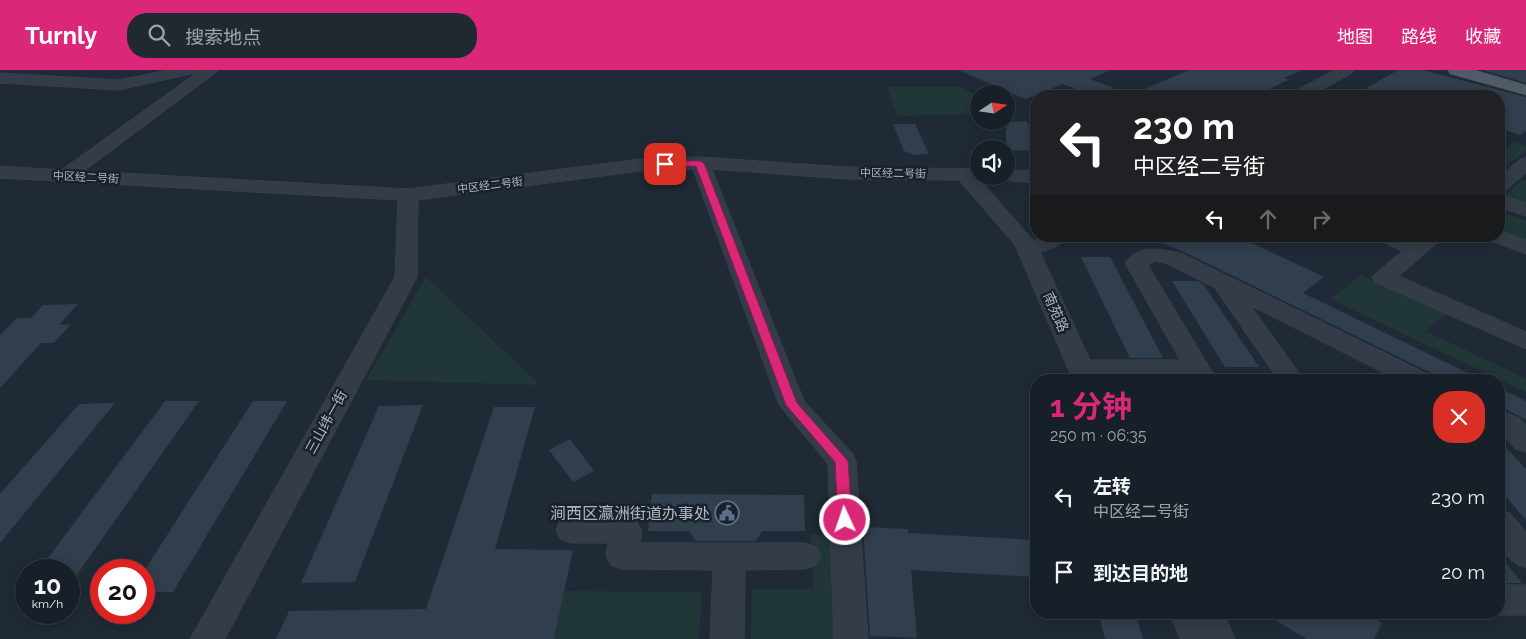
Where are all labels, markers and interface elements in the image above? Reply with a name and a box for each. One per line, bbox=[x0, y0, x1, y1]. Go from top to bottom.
search box bbox=[127, 13, 477, 58]
text: Turnly bbox=[25, 21, 97, 50]
icon: search bbox=[145, 21, 173, 49]
text: 搜索地点 bbox=[185, 26, 261, 48]
text: 地图 bbox=[1337, 26, 1373, 47]
text: 路线 bbox=[1401, 26, 1437, 47]
text: 收藏 bbox=[1465, 26, 1501, 47]
north arrow bbox=[970, 85, 1015, 130]
map controls bbox=[970, 85, 1015, 185]
text: 230 m bbox=[1133, 106, 1235, 147]
icon: left bbox=[1050, 110, 1115, 175]
button: sound bbox=[970, 140, 1015, 185]
pin bbox=[644, 143, 686, 185]
icon: arrive bbox=[651, 150, 679, 178]
text: 中区经二号街 bbox=[1133, 153, 1265, 179]
street label: 中区经二号街 bbox=[860, 166, 926, 181]
street label: 中区经二号街 bbox=[53, 169, 119, 186]
street label: 中区经二号街 bbox=[457, 175, 524, 196]
icon: left bbox=[1201, 205, 1229, 233]
icon: ahead bbox=[1254, 205, 1282, 233]
icon: right bbox=[1307, 205, 1335, 233]
street label: 南苑路 bbox=[1040, 290, 1072, 334]
street label: 三山纬一街 bbox=[302, 388, 350, 456]
text: 1 分钟 bbox=[1050, 389, 1132, 424]
button: close bbox=[1433, 391, 1485, 443]
text: 250 m · 06:35 bbox=[1050, 426, 1147, 445]
text: 左转 bbox=[1093, 475, 1131, 497]
icon: left bbox=[1050, 483, 1078, 511]
text: 230 m bbox=[1431, 486, 1485, 508]
position arrow bbox=[818, 493, 870, 545]
public building icon: 涧西区瀛洲街道办事处 bbox=[714, 500, 740, 526]
text: 中区经二号街 bbox=[1093, 502, 1189, 521]
place label: 涧西区瀛洲街道办事处 bbox=[550, 504, 710, 523]
icon: arrive bbox=[1050, 558, 1078, 586]
speed limit sign: 20 bbox=[90, 559, 155, 624]
text: 20 m bbox=[1441, 561, 1485, 583]
text: 到达目的地 bbox=[1093, 562, 1188, 584]
text: 10 bbox=[34, 570, 61, 600]
text: km/h bbox=[32, 597, 63, 611]

